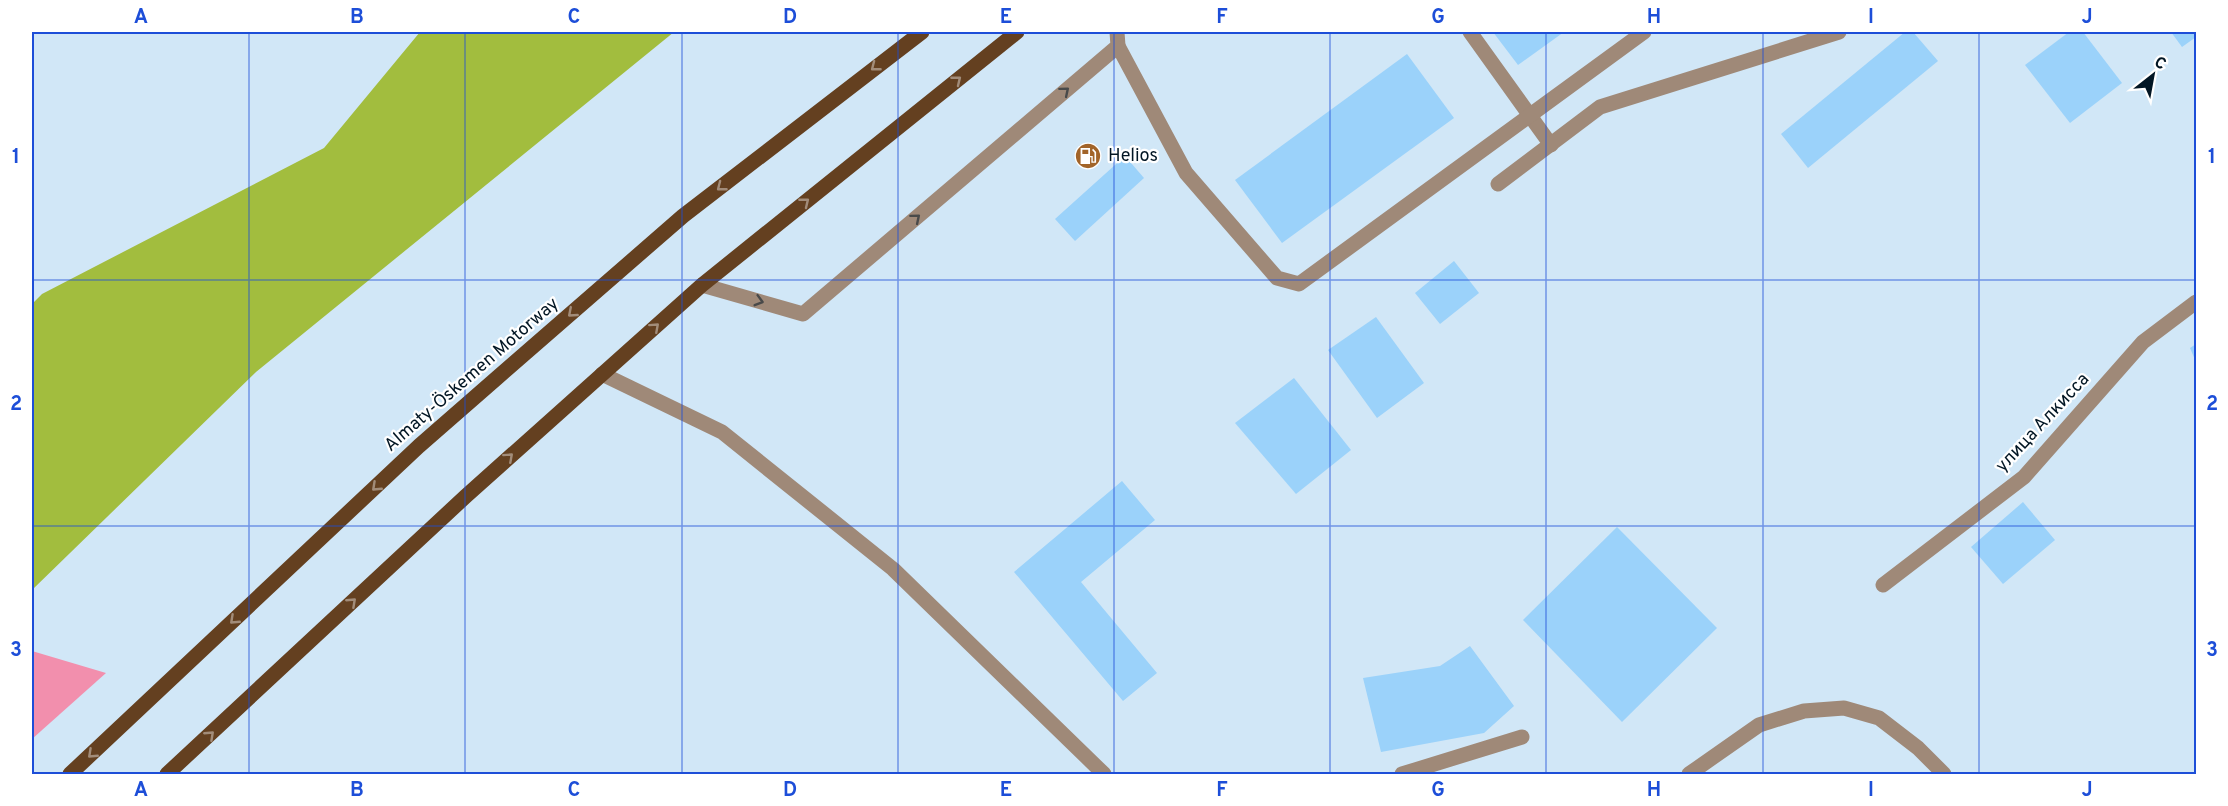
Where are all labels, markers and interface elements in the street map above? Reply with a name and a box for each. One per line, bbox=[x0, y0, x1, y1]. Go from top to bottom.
text: A bbox=[134, 5, 148, 31]
text: B bbox=[350, 5, 364, 31]
text: C bbox=[568, 5, 580, 31]
text: D bbox=[783, 5, 797, 31]
text: E bbox=[1000, 5, 1012, 31]
text: F bbox=[1216, 5, 1228, 31]
text: G bbox=[1431, 5, 1445, 31]
text: H bbox=[1647, 5, 1661, 31]
text: I bbox=[1868, 5, 1874, 31]
text: J bbox=[2081, 5, 2093, 31]
north arrow bbox=[2123, 45, 2183, 105]
text: С bbox=[2150, 53, 2169, 75]
one-way arrow bbox=[871, 60, 882, 71]
one-way arrow bbox=[950, 77, 961, 88]
one-way arrow bbox=[1058, 88, 1069, 99]
fuel station icon: Helios bbox=[1073, 141, 1103, 171]
text: 1 bbox=[12, 145, 20, 171]
place label: Helios bbox=[1108, 145, 1158, 168]
text: 1 bbox=[2208, 145, 2216, 171]
one-way arrow bbox=[717, 179, 728, 190]
one-way arrow bbox=[798, 199, 809, 210]
one-way arrow bbox=[909, 214, 920, 225]
street label: Almaty-Öskemen Motorway bbox=[379, 291, 564, 457]
one-way arrow bbox=[753, 294, 763, 306]
one-way arrow bbox=[568, 306, 579, 317]
one-way arrow bbox=[648, 323, 659, 334]
street label: улица Алкисса bbox=[1991, 369, 2095, 477]
text: 2 bbox=[10, 392, 22, 418]
text: 2 bbox=[2206, 392, 2218, 418]
one-way arrow bbox=[503, 453, 513, 464]
one-way arrow bbox=[373, 479, 384, 490]
one-way arrow bbox=[346, 598, 356, 609]
one-way arrow bbox=[231, 613, 241, 624]
text: 3 bbox=[10, 638, 22, 664]
text: 3 bbox=[2206, 638, 2218, 664]
one-way arrow bbox=[202, 731, 213, 742]
one-way arrow bbox=[89, 746, 100, 757]
text: A bbox=[134, 778, 148, 804]
text: B bbox=[350, 778, 364, 804]
text: C bbox=[568, 778, 580, 804]
text: D bbox=[783, 778, 797, 804]
text: E bbox=[1000, 778, 1012, 804]
text: F bbox=[1216, 778, 1228, 804]
text: G bbox=[1431, 778, 1445, 804]
text: H bbox=[1647, 778, 1661, 804]
text: I bbox=[1868, 778, 1874, 804]
text: J bbox=[2081, 778, 2093, 804]

